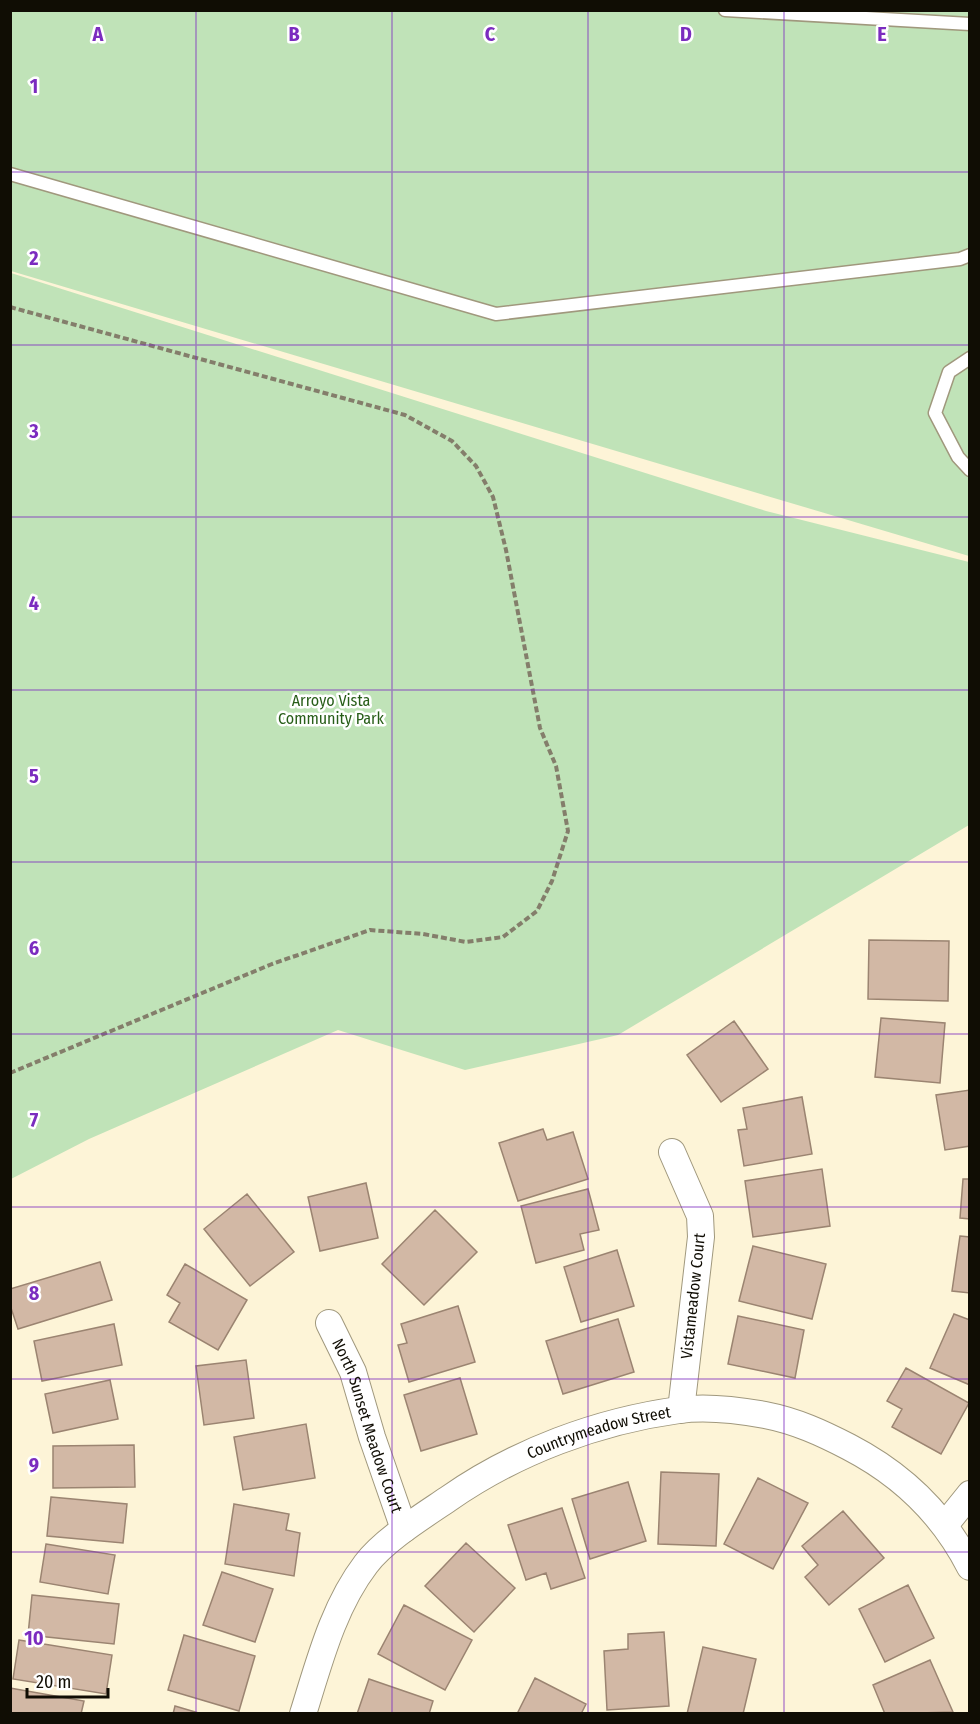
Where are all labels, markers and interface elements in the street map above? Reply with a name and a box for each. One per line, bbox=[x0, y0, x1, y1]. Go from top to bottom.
text: A bbox=[92, 22, 105, 46]
text: B bbox=[288, 22, 300, 46]
text: C bbox=[485, 22, 496, 46]
text: D bbox=[680, 22, 692, 46]
text: E bbox=[877, 22, 887, 46]
text: 1 bbox=[30, 74, 38, 98]
text: 2 bbox=[28, 246, 39, 270]
text: 3 bbox=[28, 419, 39, 443]
text: 4 bbox=[29, 591, 39, 615]
park label: Arroyo Vista Community Park bbox=[278, 691, 385, 728]
text: 5 bbox=[29, 764, 39, 788]
text: 6 bbox=[29, 936, 39, 960]
text: 7 bbox=[30, 1108, 39, 1132]
street label: Vistameadow Court bbox=[677, 1231, 709, 1360]
text: 8 bbox=[29, 1281, 40, 1305]
street label: North Sunset Meadow Court bbox=[329, 1335, 407, 1516]
street label: Countrymeadow Street bbox=[524, 1402, 673, 1462]
text: 9 bbox=[29, 1453, 39, 1477]
text: 10 bbox=[24, 1626, 44, 1650]
scale bar bbox=[27, 1661, 108, 1699]
text: 20 m bbox=[36, 1671, 71, 1693]

